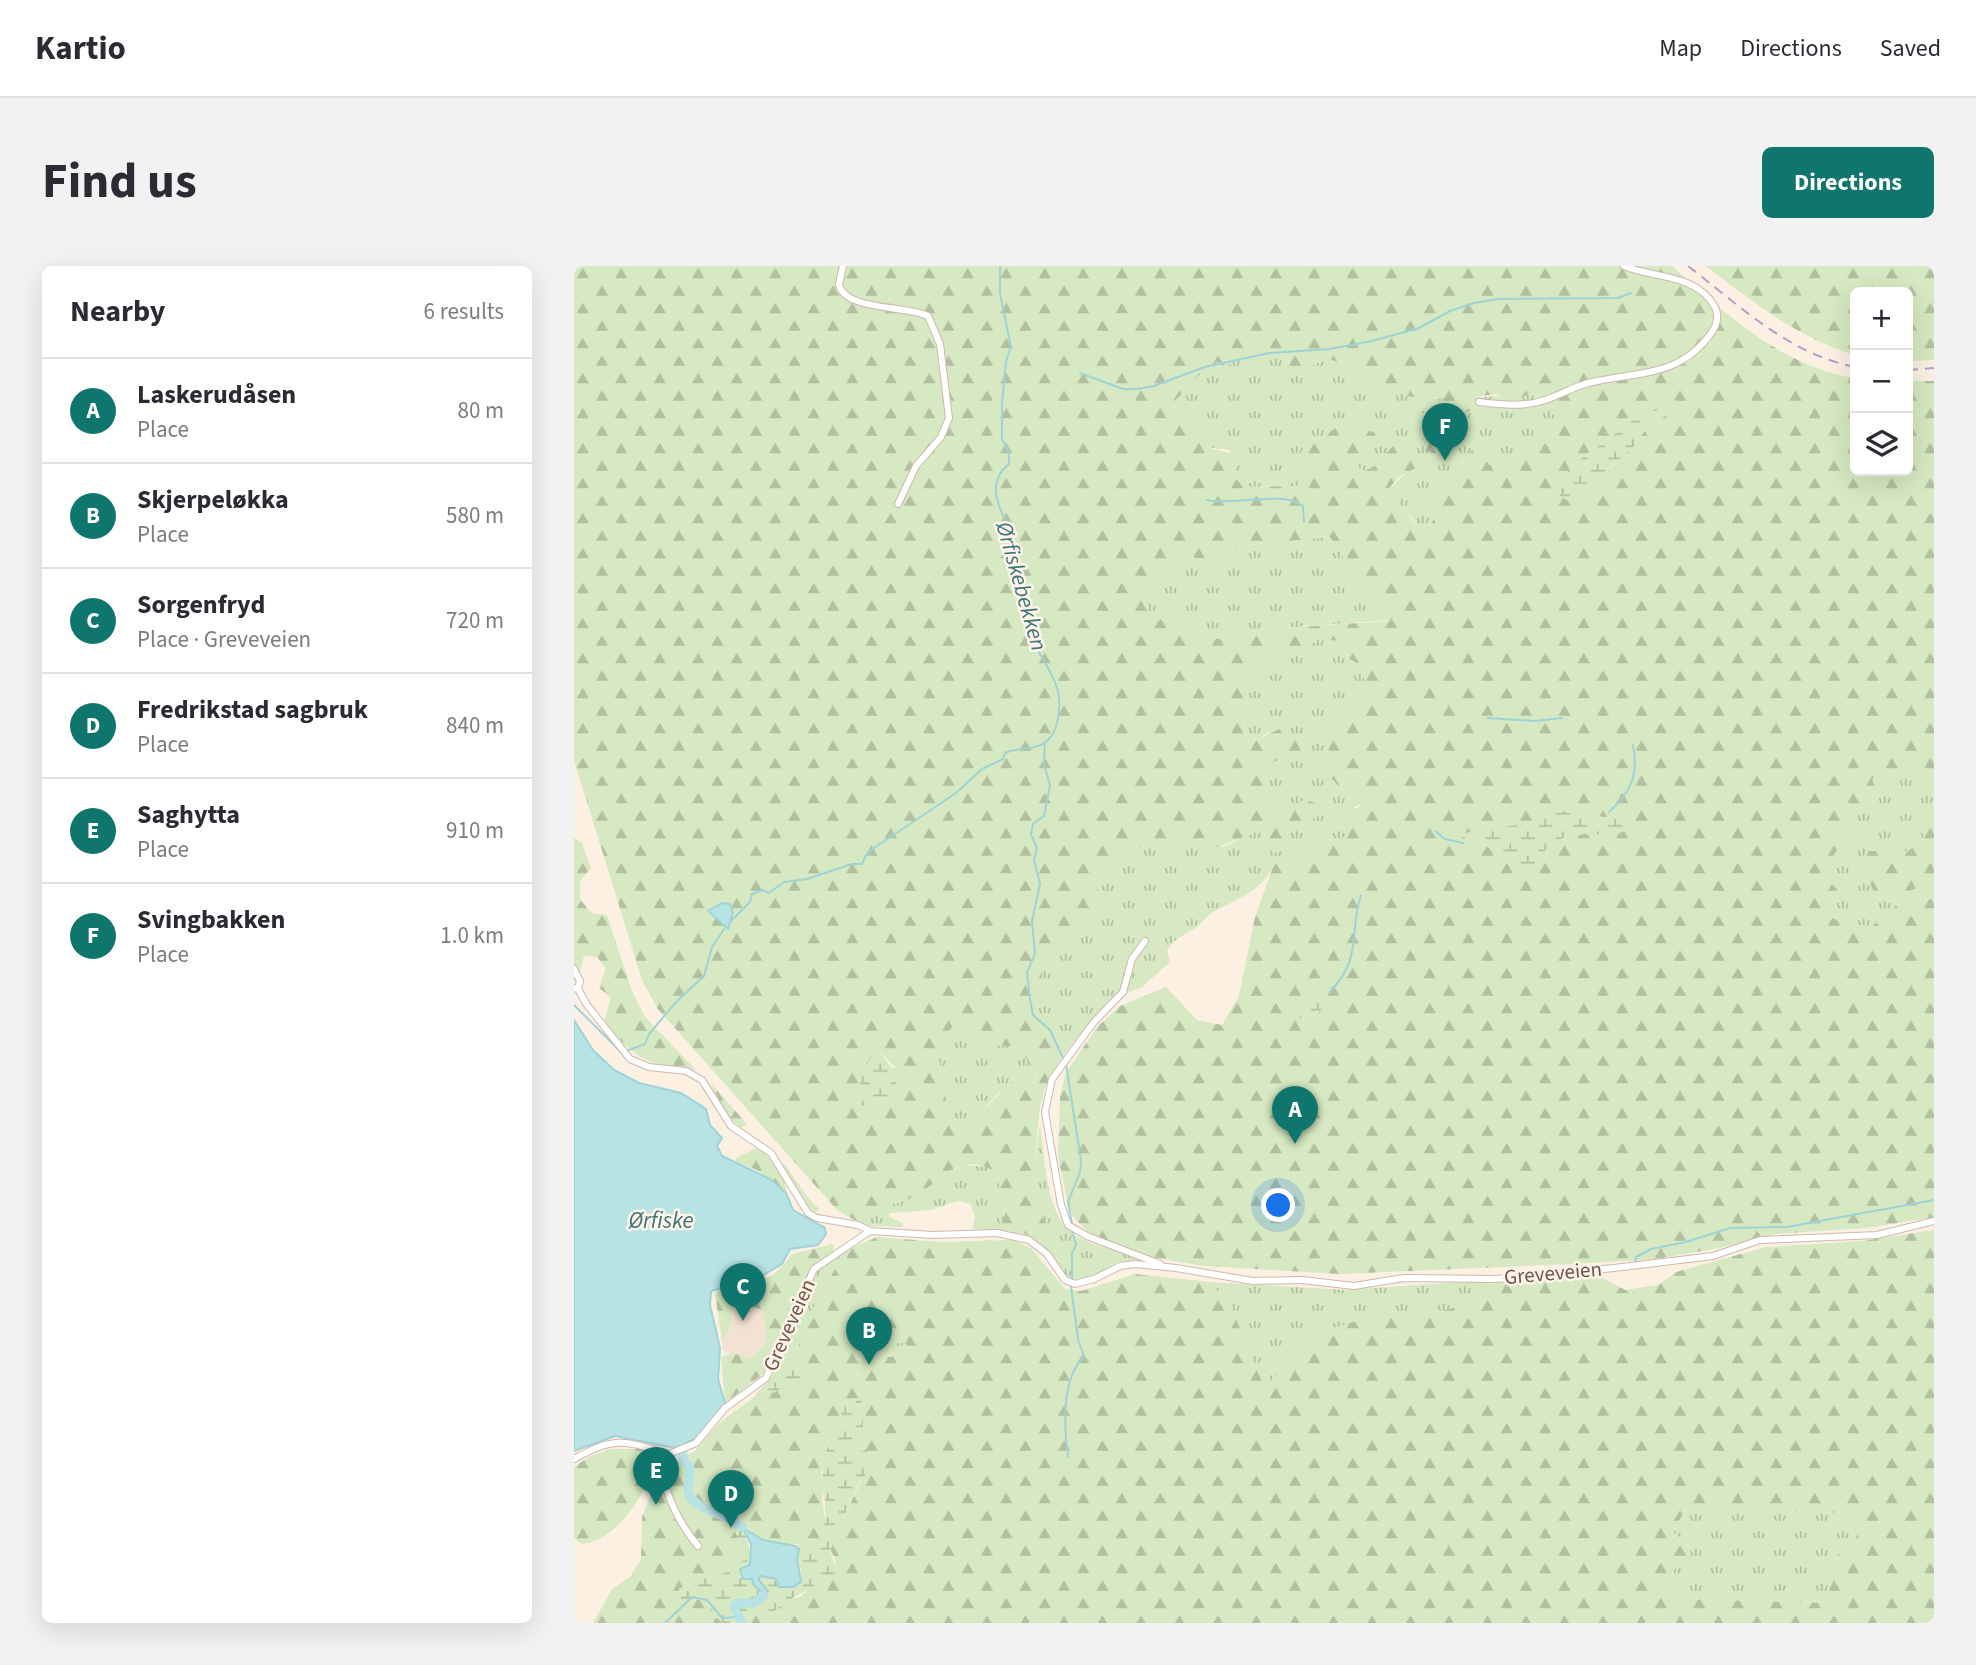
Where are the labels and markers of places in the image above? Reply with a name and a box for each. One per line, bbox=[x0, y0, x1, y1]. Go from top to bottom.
pin: F bbox=[1422, 403, 1468, 461]
pin: A bbox=[1272, 1086, 1318, 1144]
pin: C bbox=[720, 1263, 766, 1321]
pin: B bbox=[846, 1307, 892, 1365]
pin: E bbox=[633, 1447, 679, 1505]
pin: D bbox=[708, 1470, 754, 1528]

